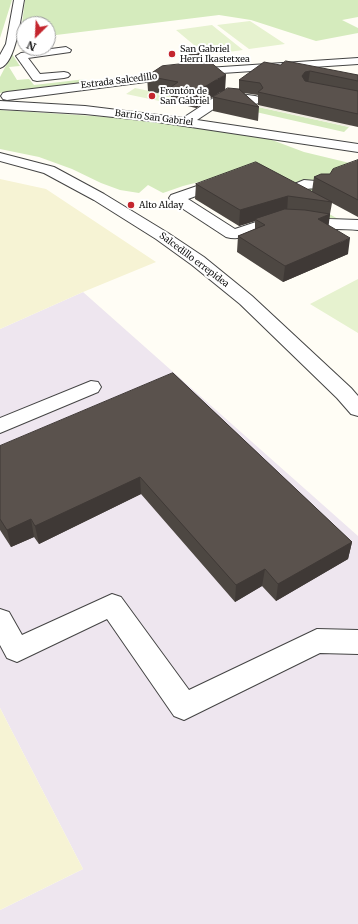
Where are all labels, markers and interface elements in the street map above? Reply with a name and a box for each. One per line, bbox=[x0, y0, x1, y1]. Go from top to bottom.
north arrow bbox=[16, 16, 56, 56]
text: N bbox=[25, 38, 38, 54]
place label: San Gabriel Herri Ikastetxea bbox=[180, 44, 250, 65]
marker: San Gabriel Herri Ikastetxea bbox=[167, 49, 177, 59]
street label: Estrada Salcedillo bbox=[80, 71, 158, 91]
place label: Frontón de San Gabriel bbox=[160, 86, 209, 107]
marker: Frontón de San Gabriel bbox=[147, 91, 157, 101]
street label: Barrio San Gabriel bbox=[114, 108, 194, 128]
marker: Alto Alday bbox=[126, 200, 136, 210]
place label: Alto Alday bbox=[139, 200, 184, 210]
street label: Salcedillo errepidea bbox=[157, 230, 231, 290]

